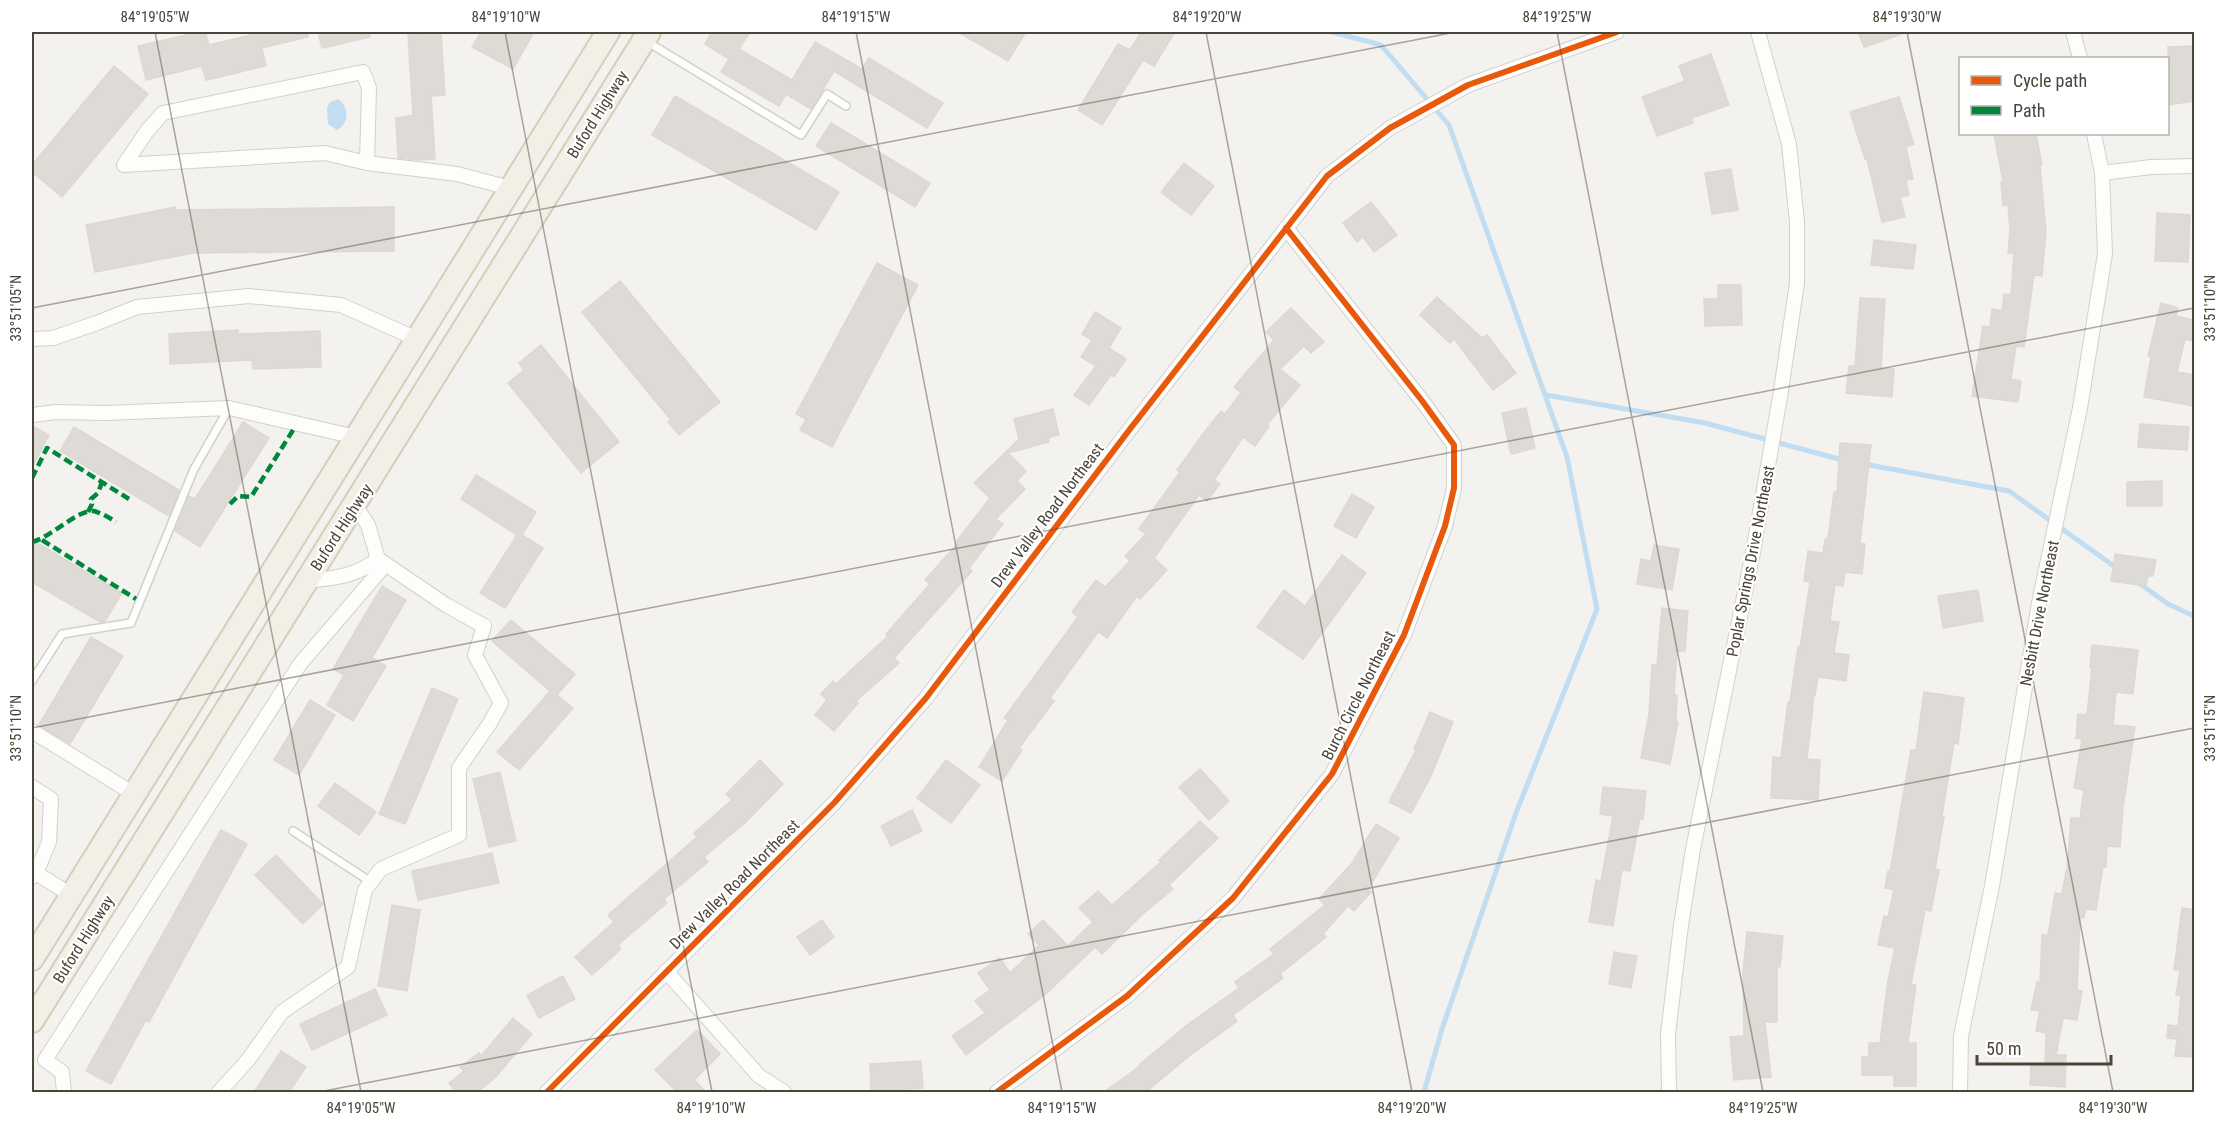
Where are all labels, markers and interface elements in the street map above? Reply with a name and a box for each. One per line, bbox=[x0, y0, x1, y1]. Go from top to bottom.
text: 84°19'05"W bbox=[121, 8, 190, 26]
text: 84°19'10"W bbox=[472, 8, 541, 26]
text: 84°19'15"W bbox=[822, 8, 891, 26]
text: 84°19'20"W bbox=[1173, 8, 1242, 26]
text: 84°19'25"W bbox=[1523, 8, 1592, 26]
text: 84°19'30"W bbox=[1873, 8, 1942, 26]
legend bbox=[1959, 57, 2169, 135]
street label: Buford Highway bbox=[563, 67, 632, 162]
text: Cycle path bbox=[2013, 70, 2087, 91]
text: Path bbox=[2013, 100, 2046, 121]
text: 33°51'05"N bbox=[7, 275, 25, 341]
text: 33°51'10"N bbox=[2201, 275, 2219, 341]
street label: Drew Valley Road Northeast bbox=[987, 439, 1108, 591]
street label: Poplar Springs Drive Northeast bbox=[1723, 464, 1778, 658]
street label: Buford Highway bbox=[306, 480, 377, 574]
street label: Nesbitt Drive Northeast bbox=[2016, 538, 2063, 687]
street label: Burch Circle Northeast bbox=[1318, 627, 1399, 763]
text: 33°51'10"N bbox=[7, 695, 25, 761]
text: 33°51'15"N bbox=[2201, 695, 2219, 761]
street label: Drew Valley Road Northeast bbox=[666, 815, 803, 953]
street label: Buford Highway bbox=[49, 892, 118, 987]
scale bar bbox=[1977, 1028, 2110, 1066]
text: 50 m bbox=[1986, 1038, 2021, 1059]
text: 84°19'05"W bbox=[327, 1099, 396, 1117]
text: 84°19'10"W bbox=[677, 1099, 746, 1117]
text: 84°19'15"W bbox=[1028, 1099, 1097, 1117]
text: 84°19'20"W bbox=[1378, 1099, 1447, 1117]
text: 84°19'25"W bbox=[1729, 1099, 1798, 1117]
text: 84°19'30"W bbox=[2079, 1099, 2148, 1117]

